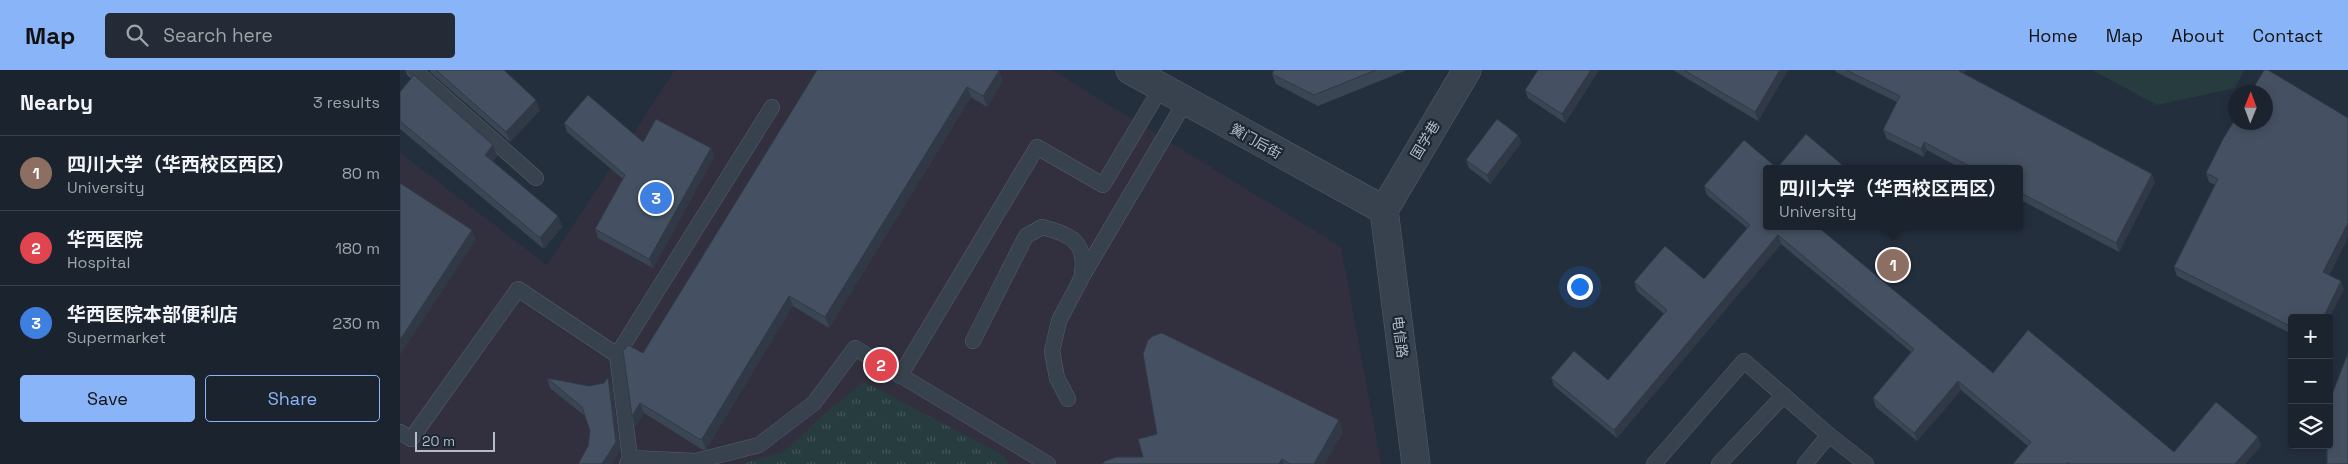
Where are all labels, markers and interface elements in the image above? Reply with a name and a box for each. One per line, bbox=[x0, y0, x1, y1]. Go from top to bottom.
search box bbox=[105, 13, 455, 58]
text: Map bbox=[25, 20, 75, 51]
icon: search bbox=[123, 21, 151, 49]
text: Search here bbox=[163, 23, 273, 48]
text: Home bbox=[2029, 24, 2078, 47]
text: Map bbox=[2106, 24, 2143, 47]
text: About bbox=[2171, 24, 2225, 47]
text: Contact bbox=[2253, 24, 2323, 47]
north arrow bbox=[2228, 85, 2273, 130]
text: Nearby bbox=[20, 89, 93, 116]
text: 3 results bbox=[313, 92, 380, 113]
street label: 国学巷 bbox=[1406, 117, 1444, 163]
street label: 黉门后街 bbox=[1227, 120, 1285, 162]
text: 四川大学（华西校区西区） bbox=[67, 152, 295, 177]
text: 1 bbox=[32, 163, 40, 184]
text: 80 m bbox=[342, 163, 380, 184]
popup bbox=[1763, 165, 2023, 230]
text: 四川大学（华西校区西区） bbox=[1779, 176, 2007, 201]
text: University bbox=[67, 177, 145, 198]
pin: 3 bbox=[640, 179, 672, 217]
text: University bbox=[1779, 201, 1857, 222]
text: 华西医院 bbox=[67, 227, 143, 252]
text: 2 bbox=[31, 238, 41, 259]
text: 180 m bbox=[335, 238, 380, 259]
pin: 1 bbox=[1877, 246, 1909, 284]
text: Hospital bbox=[67, 252, 130, 273]
your location bbox=[1567, 274, 1593, 300]
text: 华西医院本部便利店 bbox=[67, 302, 238, 327]
text: 3 bbox=[31, 313, 41, 334]
text: 230 m bbox=[333, 313, 380, 334]
map controls bbox=[2288, 314, 2333, 449]
button: + bbox=[2288, 314, 2333, 359]
street label: 电信路 bbox=[1389, 315, 1411, 359]
text: Supermarket bbox=[67, 327, 166, 348]
pin: 2 bbox=[865, 346, 897, 384]
button: − bbox=[2288, 359, 2333, 404]
button: Save bbox=[20, 375, 195, 422]
button: Share bbox=[205, 375, 380, 422]
button: layers bbox=[2288, 404, 2333, 449]
scale bar bbox=[415, 429, 495, 452]
text: 20 m bbox=[422, 432, 455, 450]

